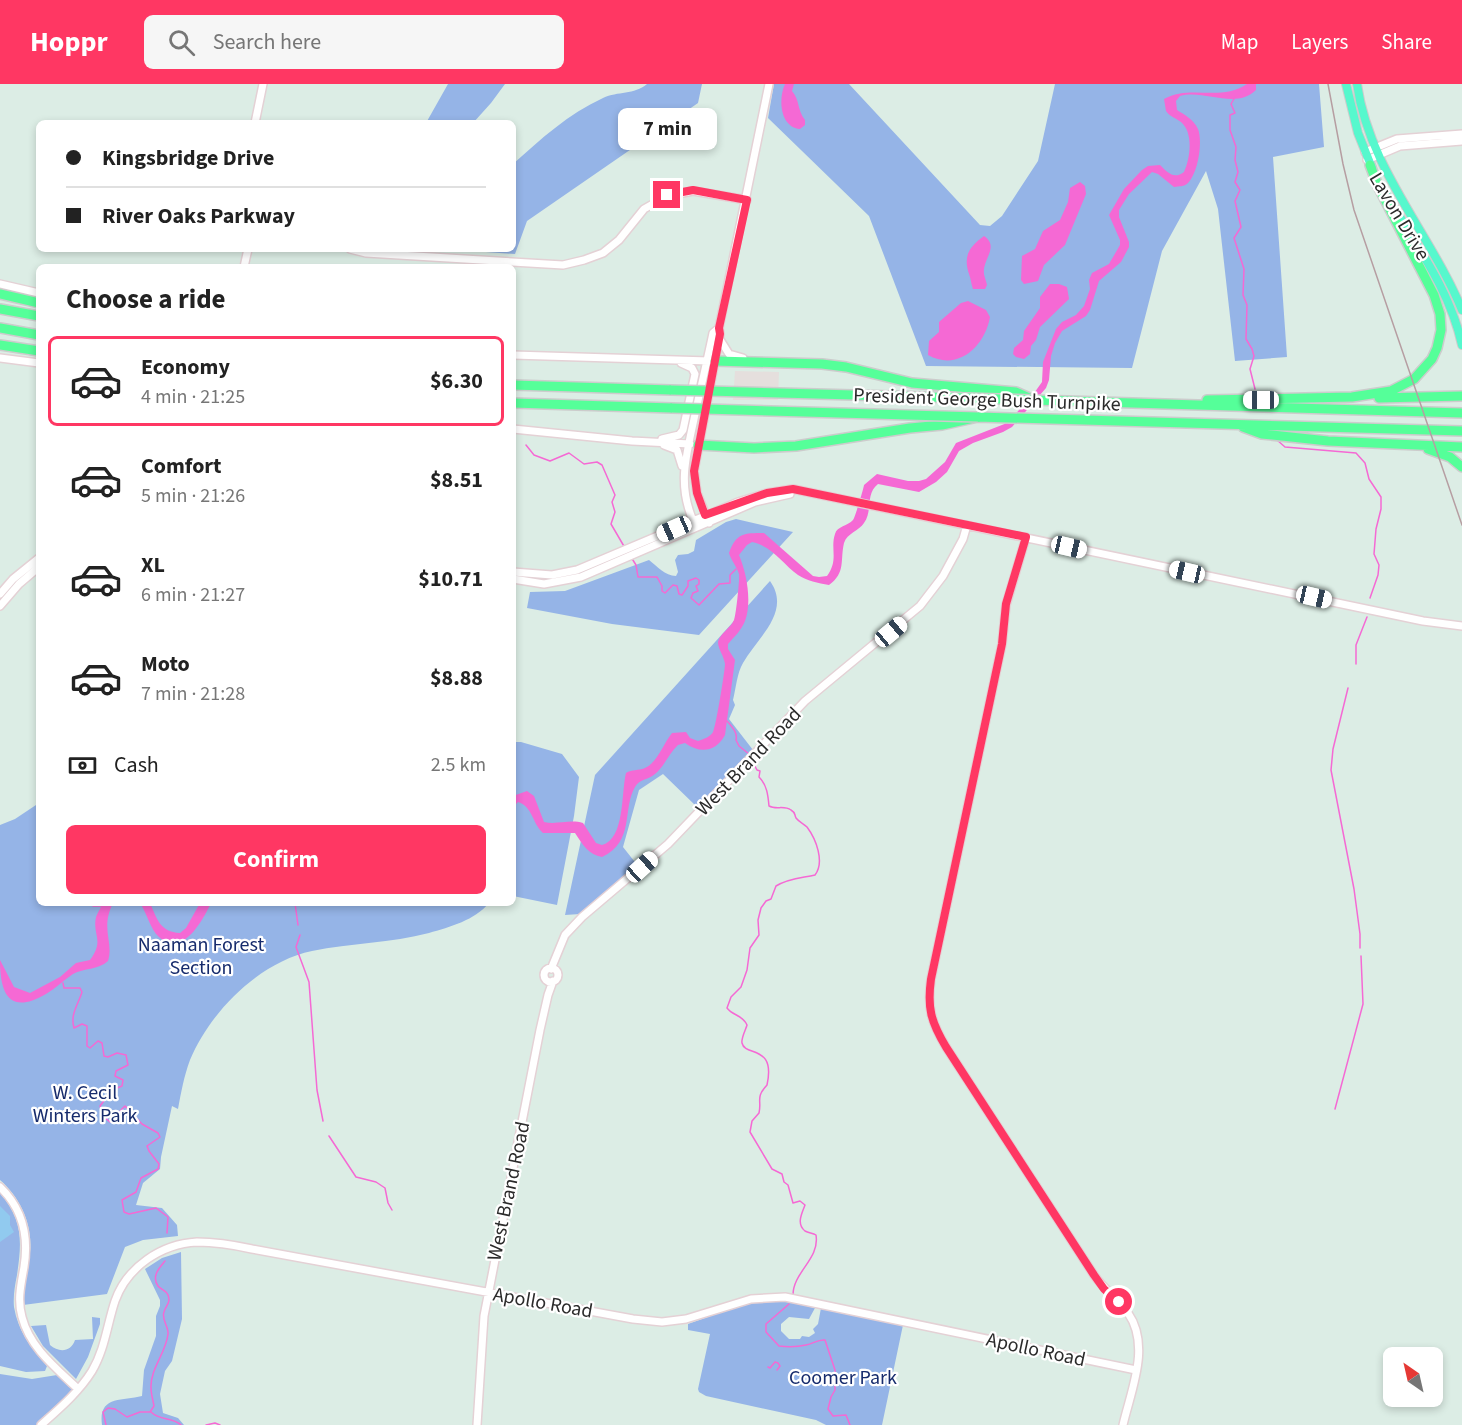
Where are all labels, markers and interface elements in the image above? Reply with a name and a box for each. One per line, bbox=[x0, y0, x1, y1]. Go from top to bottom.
search box bbox=[144, 15, 564, 69]
text: Hoppr bbox=[30, 22, 108, 62]
icon: search bbox=[165, 26, 198, 59]
text: Search here bbox=[213, 26, 321, 58]
text: Map bbox=[1221, 27, 1258, 57]
text: Layers bbox=[1291, 27, 1348, 57]
text: Share bbox=[1381, 27, 1432, 57]
callout: 7 min bbox=[618, 108, 716, 150]
text: 7 min bbox=[643, 115, 692, 143]
text: Kingsbridge Drive bbox=[102, 142, 274, 174]
street label: Lavon Drive bbox=[1362, 167, 1436, 266]
route end bbox=[653, 181, 680, 208]
text: River Oaks Parkway bbox=[102, 200, 295, 232]
text: Choose a ride bbox=[66, 280, 226, 319]
text: Economy bbox=[141, 351, 230, 383]
icon: car bbox=[69, 354, 123, 408]
text: $6.30 bbox=[430, 365, 483, 397]
street label: President George Bush Turnpike bbox=[853, 381, 1121, 419]
text: 4 min · 21:25 bbox=[141, 383, 245, 411]
car bbox=[1243, 391, 1279, 409]
text: Comfort bbox=[141, 450, 222, 482]
icon: car bbox=[69, 453, 123, 507]
text: $8.51 bbox=[430, 464, 483, 496]
text: 5 min · 21:26 bbox=[141, 482, 245, 510]
car bbox=[654, 513, 694, 545]
car bbox=[1049, 534, 1089, 560]
text: XL bbox=[141, 549, 165, 581]
icon: car bbox=[69, 552, 123, 606]
car bbox=[1167, 559, 1207, 585]
text: $10.71 bbox=[418, 563, 483, 595]
text: 6 min · 21:27 bbox=[141, 581, 245, 609]
car bbox=[1294, 584, 1334, 610]
car bbox=[871, 614, 911, 650]
text: Moto bbox=[141, 648, 190, 680]
icon: car bbox=[69, 651, 123, 705]
text: $8.88 bbox=[430, 662, 483, 694]
text: 7 min · 21:28 bbox=[141, 680, 245, 708]
street label: West Brand Road bbox=[689, 701, 808, 822]
icon: cash bbox=[66, 749, 99, 782]
text: Cash bbox=[114, 749, 159, 781]
text: 2.5 km bbox=[431, 751, 486, 779]
button: Confirm bbox=[66, 825, 486, 894]
car bbox=[623, 848, 661, 886]
park label: Naaman Forest Section bbox=[138, 931, 265, 982]
park label: W. Cecil Winters Park bbox=[33, 1079, 137, 1130]
street label: West Brand Road bbox=[481, 1119, 537, 1263]
street label: Apollo Road bbox=[491, 1280, 595, 1326]
route start bbox=[1105, 1288, 1132, 1315]
street label: Apollo Road bbox=[984, 1326, 1088, 1374]
north arrow bbox=[1383, 1347, 1443, 1407]
map controls bbox=[1383, 1347, 1443, 1407]
park label: Coomer Park bbox=[789, 1364, 897, 1392]

